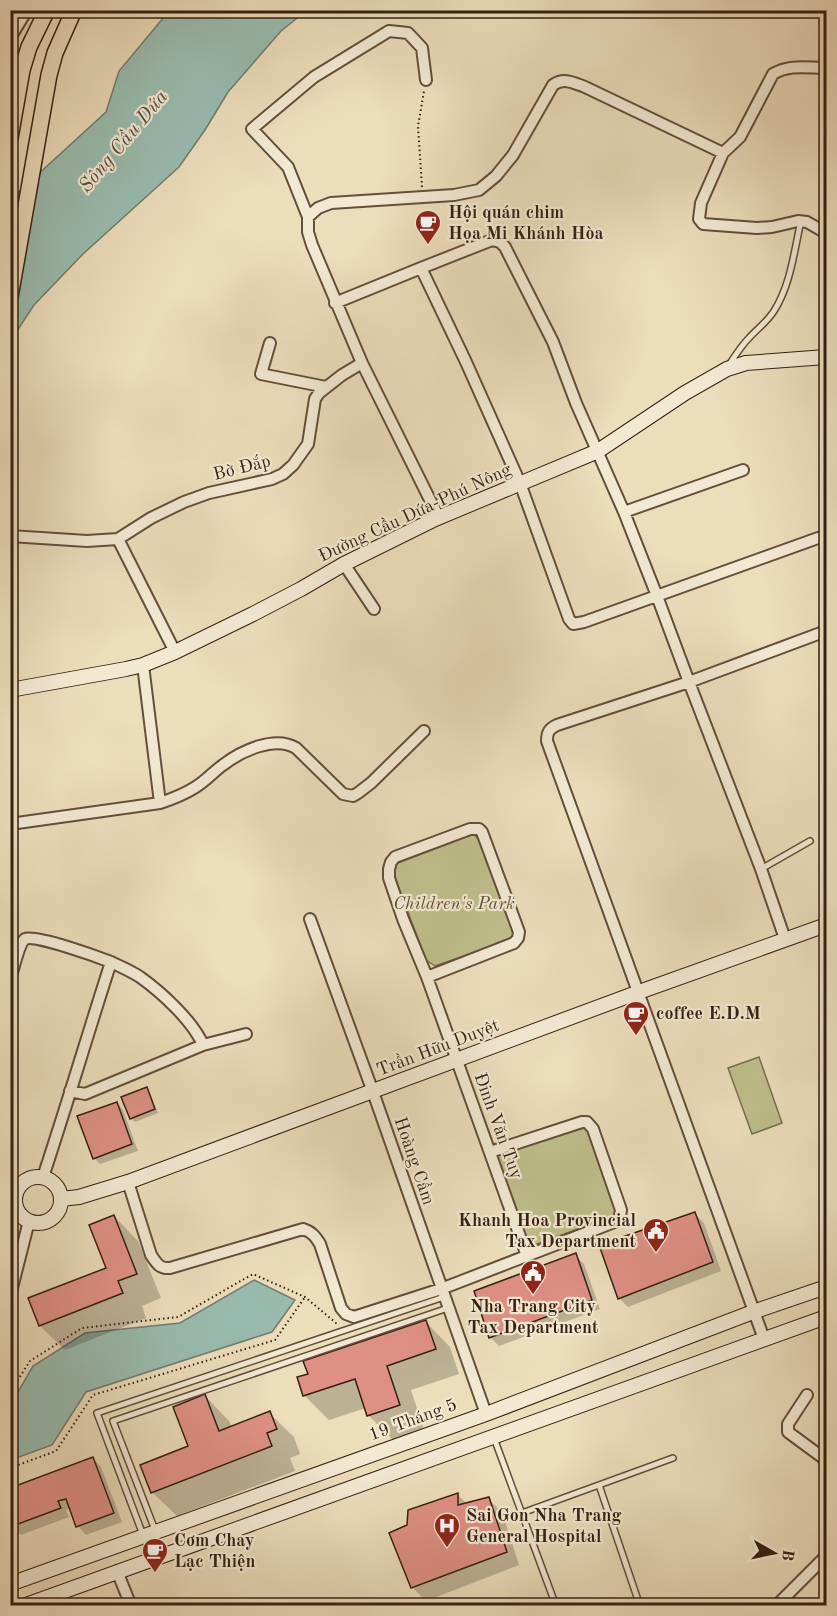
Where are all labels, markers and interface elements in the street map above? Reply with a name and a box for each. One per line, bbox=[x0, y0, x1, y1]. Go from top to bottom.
water label: Sông Cầu Dứa bbox=[75, 86, 173, 197]
place label: Hội quán chim Họa Mi Khánh Hòa bbox=[448, 204, 604, 243]
cafe icon: Hội quán chim Họa Mi Khánh Hòa bbox=[413, 208, 443, 246]
street label: Bờ Đắp bbox=[211, 449, 273, 484]
street label: Đường Cầu Dứa-Phú Nông bbox=[315, 458, 514, 566]
park label: Children's Park bbox=[393, 895, 515, 913]
cafe icon: coffee E.D.M bbox=[621, 999, 651, 1037]
place label: coffee E.D.M bbox=[656, 1005, 761, 1023]
street label: Trần Hữu Duyệt bbox=[373, 1014, 502, 1080]
street label: Đinh Văn Tuy bbox=[470, 1070, 526, 1182]
street label: Hoàng Cầm bbox=[391, 1114, 440, 1207]
place label: Khanh Hoa Provincial Tax Department bbox=[458, 1212, 636, 1251]
public building icon: Khanh Hoa Provincial Tax Department bbox=[641, 1216, 671, 1254]
public building icon: Nha Trang City Tax Department bbox=[518, 1258, 548, 1296]
place label: Nha Trang City Tax Department bbox=[468, 1298, 599, 1337]
street label: 19 Tháng 5 bbox=[367, 1396, 459, 1444]
place label: Sai Gon Nha Trang General Hospital bbox=[466, 1507, 622, 1546]
hospital icon: Sai Gon Nha Trang General Hospital bbox=[432, 1511, 462, 1549]
north arrow bbox=[744, 1523, 804, 1583]
place label: Cơm Chay Lạc Thiện bbox=[174, 1532, 255, 1571]
cafe icon: Cơm Chay Lạc Thiện bbox=[140, 1536, 170, 1574]
text: B bbox=[778, 1548, 796, 1562]

